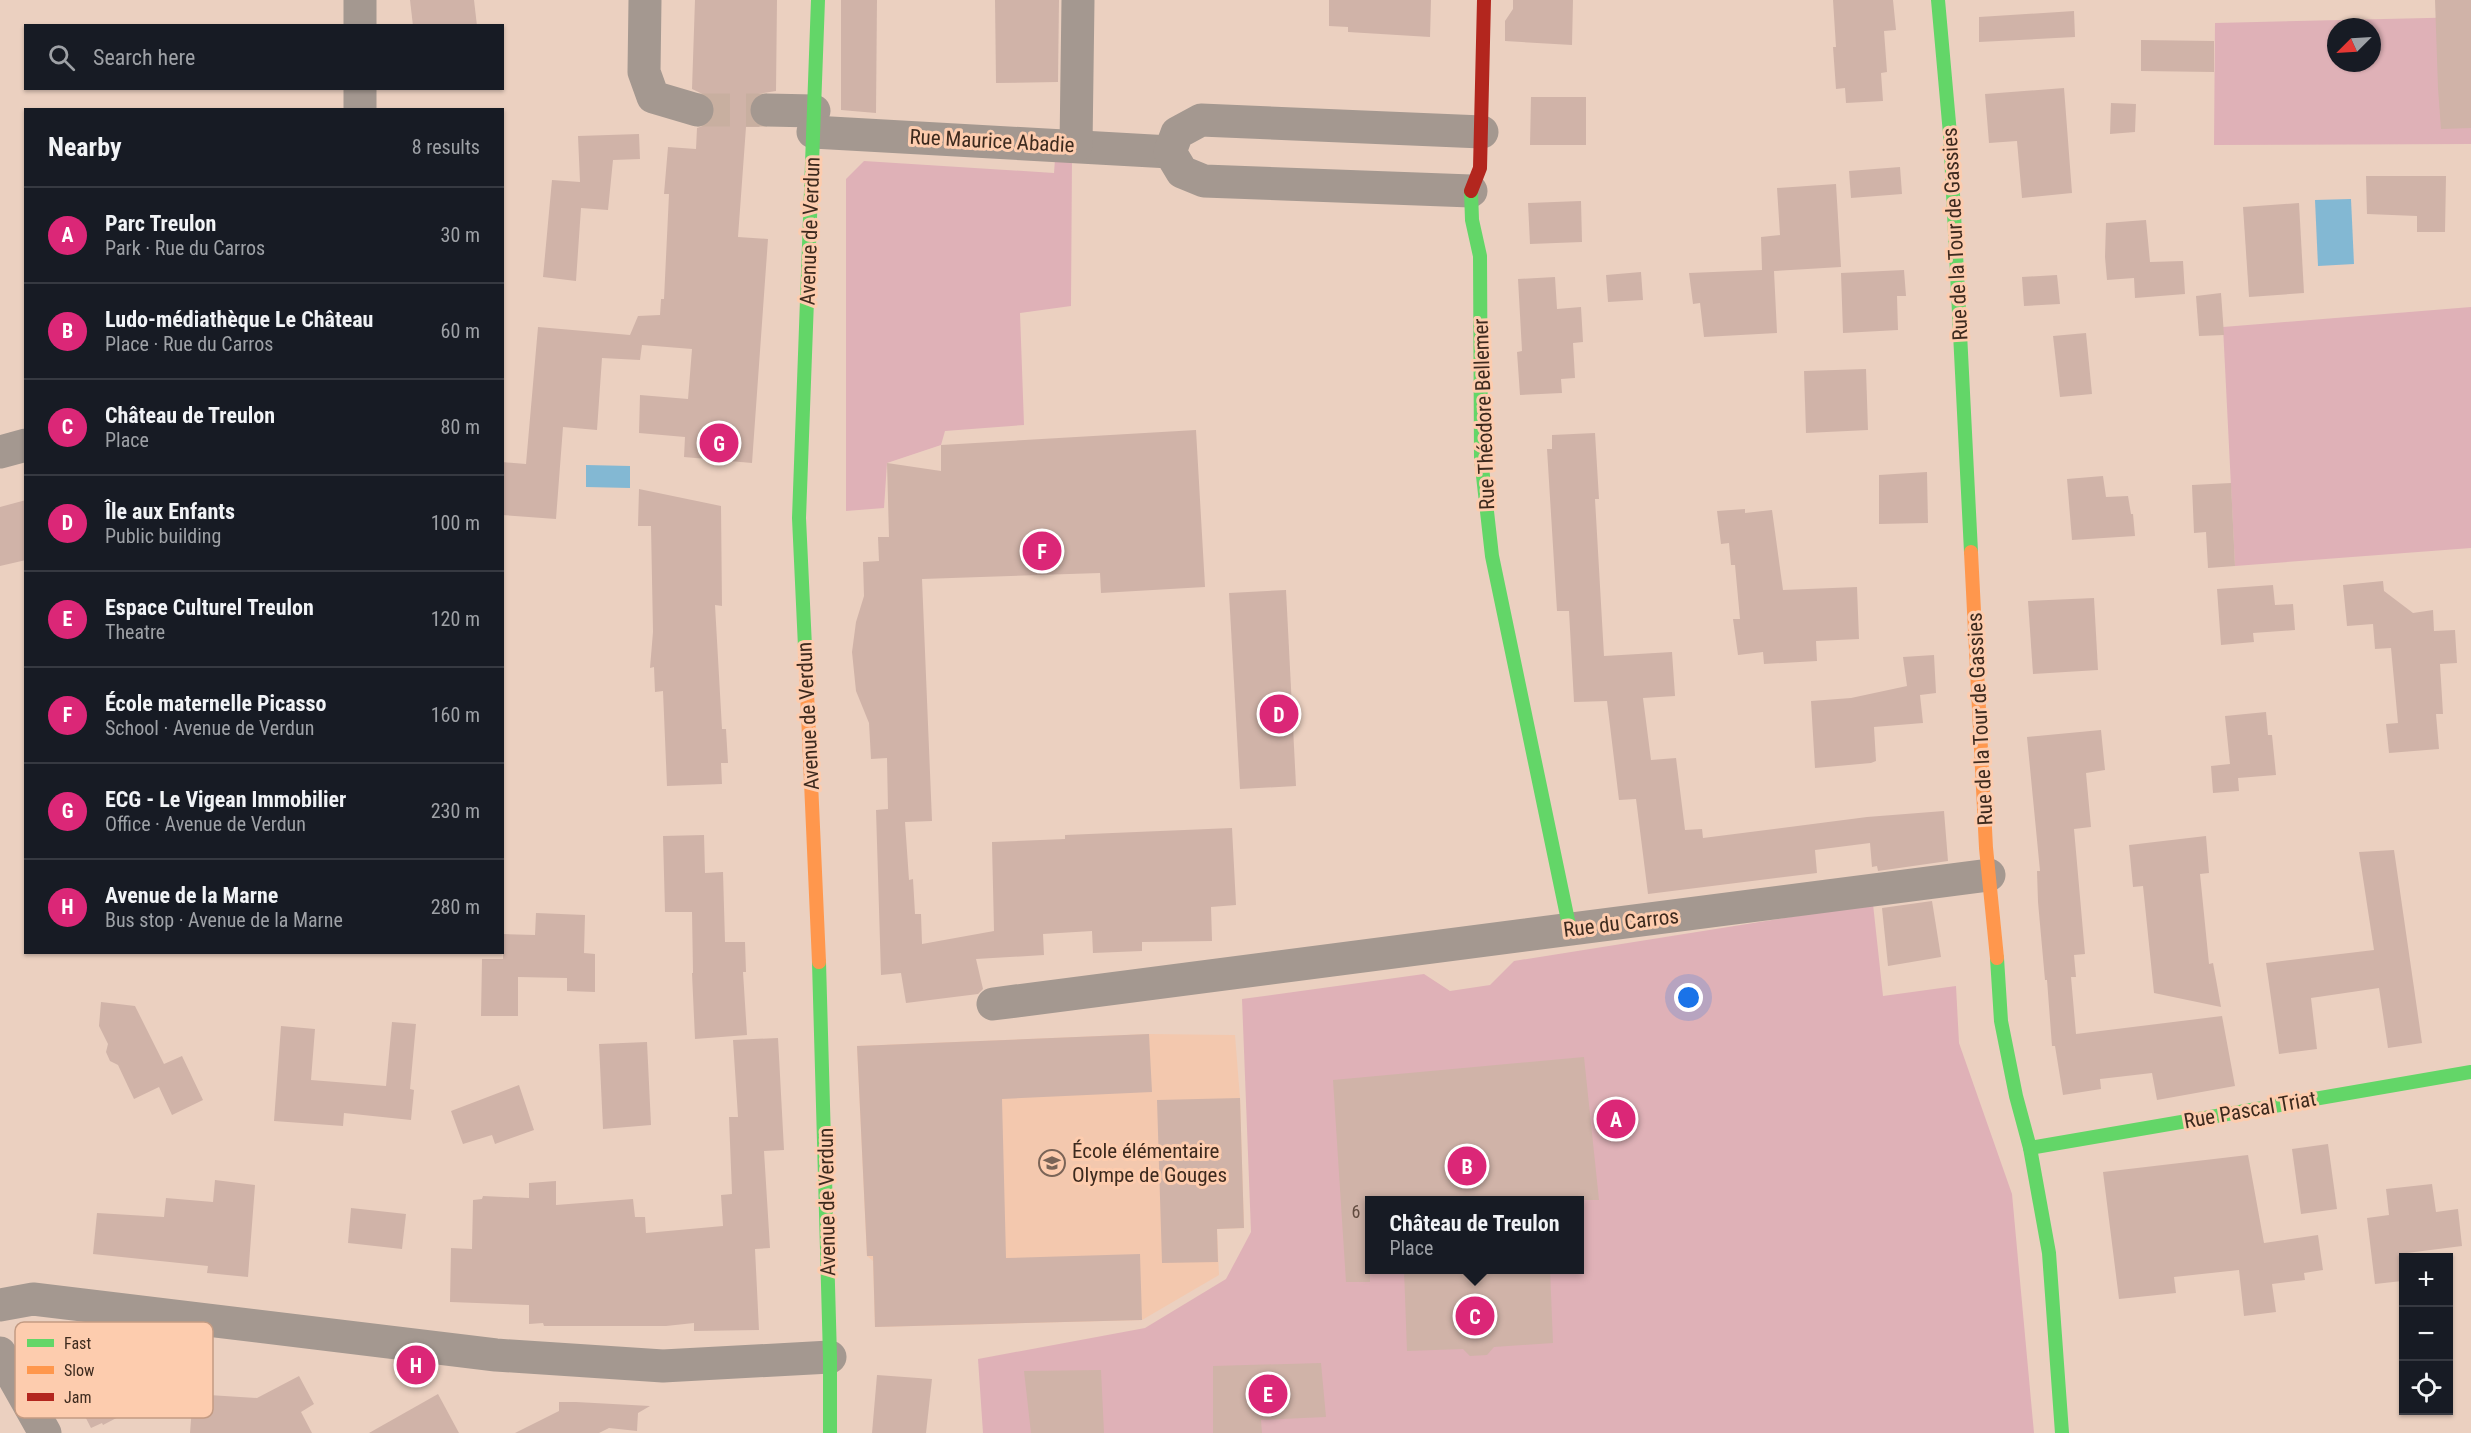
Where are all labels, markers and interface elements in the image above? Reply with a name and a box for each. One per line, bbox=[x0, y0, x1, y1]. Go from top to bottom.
north arrow bbox=[2327, 18, 2381, 72]
search box bbox=[24, 24, 504, 90]
icon: search bbox=[45, 41, 78, 74]
text: Search here bbox=[93, 45, 195, 70]
street label: Rue Maurice Abadie bbox=[909, 125, 1075, 157]
street label: Rue de la Tour de Gassies bbox=[1937, 127, 1973, 341]
text: Nearby bbox=[48, 132, 122, 162]
text: 8 results bbox=[412, 135, 480, 159]
street label: Avenue de Verdun bbox=[795, 156, 825, 306]
text: Parc Treulon bbox=[105, 211, 216, 236]
text: A bbox=[62, 223, 73, 247]
text: 30 m bbox=[441, 223, 480, 247]
text: Park · Rue du Carros bbox=[105, 236, 265, 260]
text: Ludo-médiathèque Le Château bbox=[105, 307, 373, 332]
street label: Rue Théodore Bellemer bbox=[1469, 318, 1499, 510]
text: B bbox=[62, 319, 73, 343]
text: 60 m bbox=[441, 319, 480, 343]
text: Place · Rue du Carros bbox=[105, 332, 273, 356]
text: Château de Treulon bbox=[105, 403, 275, 428]
text: C bbox=[62, 415, 73, 439]
text: 80 m bbox=[441, 415, 480, 439]
pin: G bbox=[700, 420, 738, 466]
text: Place bbox=[105, 428, 149, 452]
text: Île aux Enfants bbox=[105, 499, 235, 524]
text: D bbox=[62, 511, 73, 535]
text: 100 m bbox=[431, 511, 480, 535]
text: Public building bbox=[105, 524, 221, 548]
pin: F bbox=[1022, 528, 1062, 574]
text: Espace Culturel Treulon bbox=[105, 595, 314, 620]
text: E bbox=[63, 607, 72, 631]
text: 120 m bbox=[431, 607, 480, 631]
street label: Rue de la Tour de Gassies bbox=[1962, 612, 1998, 826]
text: Theatre bbox=[105, 620, 165, 644]
street label: Avenue de Verdun bbox=[792, 641, 824, 791]
text: École maternelle Picasso bbox=[105, 691, 327, 716]
pin: D bbox=[1260, 692, 1298, 736]
text: F bbox=[63, 703, 72, 727]
text: 160 m bbox=[431, 703, 480, 727]
text: School · Avenue de Verdun bbox=[105, 716, 314, 740]
text: ECG - Le Vigean Immobilier bbox=[105, 787, 346, 812]
text: G bbox=[62, 799, 73, 823]
text: 230 m bbox=[431, 799, 480, 823]
text: Office · Avenue de Verdun bbox=[105, 812, 306, 836]
text: Avenue de la Marne bbox=[105, 883, 278, 908]
text: H bbox=[61, 895, 74, 919]
text: 280 m bbox=[431, 895, 480, 919]
street label: Rue du Carros bbox=[1562, 904, 1680, 942]
text: Bus stop · Avenue de la Marne bbox=[105, 908, 343, 932]
your location bbox=[1674, 983, 1703, 1012]
street label: Rue Pascal Triat bbox=[2182, 1087, 2318, 1133]
pin: A bbox=[1596, 1096, 1636, 1142]
street label: Avenue de Verdun bbox=[814, 1128, 840, 1276]
place label: École élémentaire Olympe de Gouges bbox=[1072, 1139, 1227, 1187]
pin: B bbox=[1448, 1144, 1486, 1188]
school or university icon: École élémentaire Olympe de Gouges bbox=[1037, 1148, 1067, 1178]
popup bbox=[1365, 1196, 1584, 1274]
house number: 6 bbox=[1352, 1201, 1360, 1222]
text: Château de Treulon bbox=[1389, 1211, 1560, 1236]
text: Place bbox=[1389, 1236, 1433, 1260]
map controls bbox=[2399, 1253, 2453, 1415]
button: + bbox=[2399, 1253, 2453, 1307]
pin: C bbox=[1456, 1294, 1494, 1338]
button: − bbox=[2399, 1307, 2453, 1361]
legend bbox=[15, 1322, 213, 1418]
text: Fast bbox=[64, 1334, 91, 1353]
pin: H bbox=[396, 1342, 436, 1388]
text: Slow bbox=[64, 1361, 94, 1380]
button: locate bbox=[2399, 1361, 2453, 1415]
pin: E bbox=[1248, 1372, 1288, 1416]
text: Jam bbox=[64, 1388, 91, 1407]

